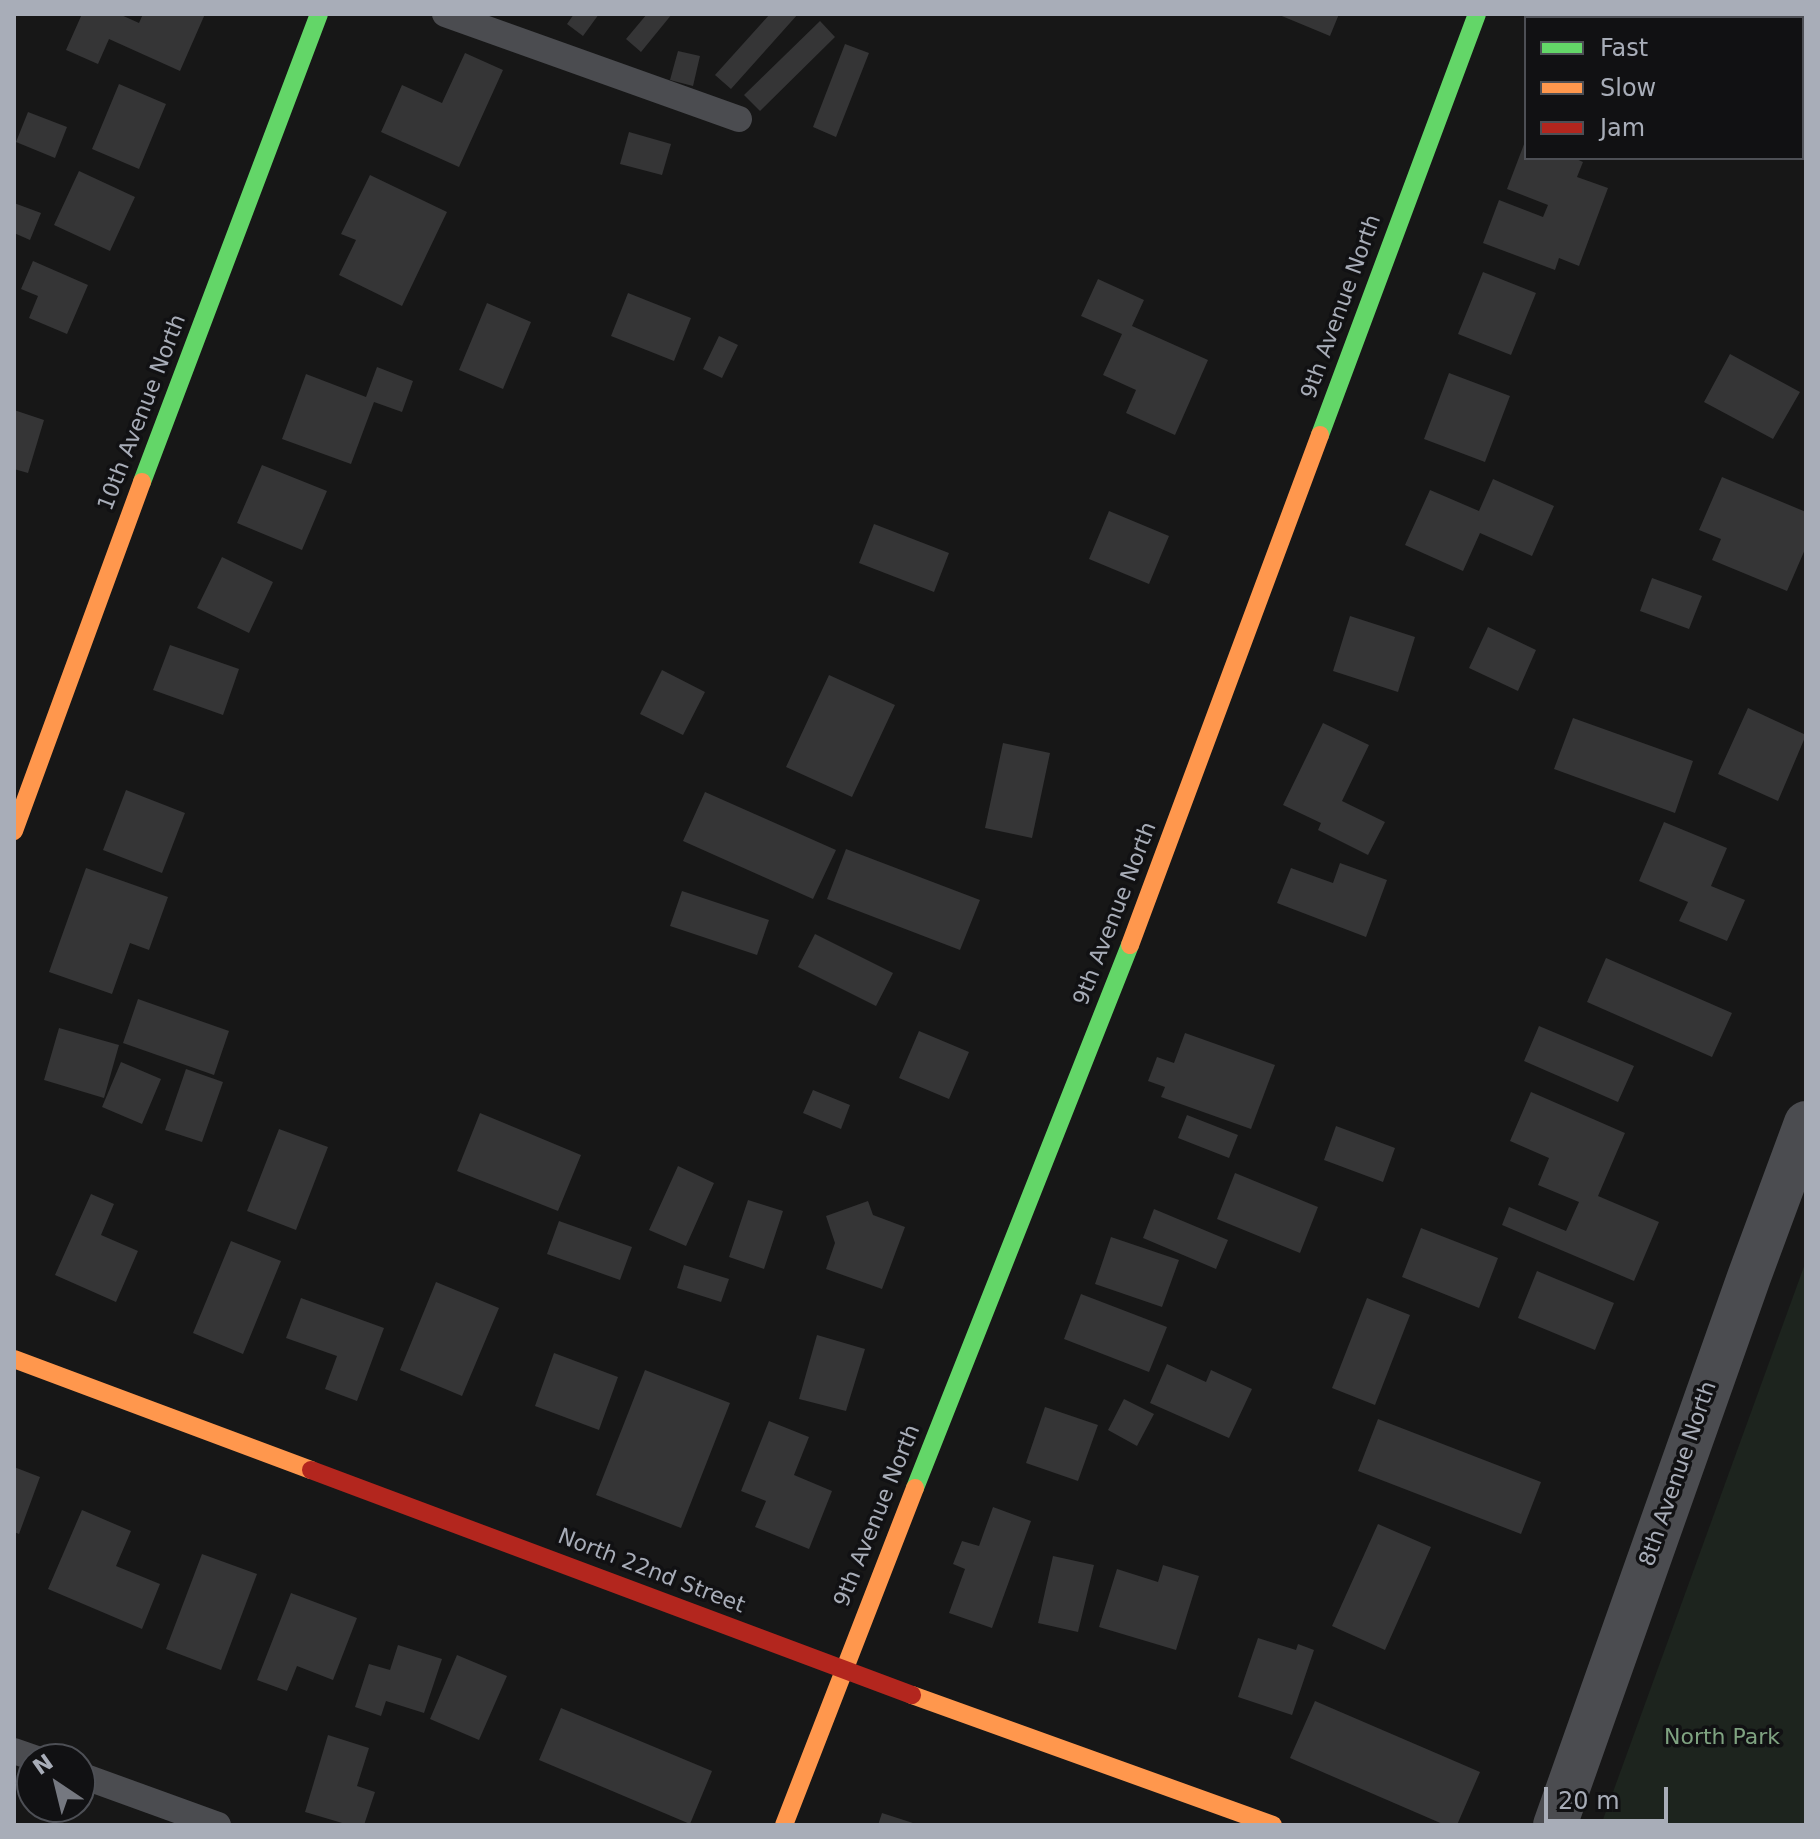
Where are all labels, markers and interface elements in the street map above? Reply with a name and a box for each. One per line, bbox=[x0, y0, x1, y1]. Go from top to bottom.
legend bbox=[1524, 16, 1804, 160]
text: Fast bbox=[1600, 34, 1648, 62]
text: Slow bbox=[1600, 74, 1656, 102]
text: Jam bbox=[1600, 114, 1645, 142]
street label: 9th Avenue North bbox=[1296, 211, 1388, 403]
street label: 10th Avenue North bbox=[93, 311, 193, 515]
street label: 9th Avenue North bbox=[1069, 819, 1163, 1009]
street label: 8th Avenue North bbox=[1635, 1378, 1723, 1570]
street label: 9th Avenue North bbox=[829, 1421, 927, 1611]
street label: North 22nd Street bbox=[554, 1524, 748, 1620]
park label: North Park bbox=[1664, 1725, 1780, 1751]
north arrow bbox=[16, 1743, 96, 1823]
text: N bbox=[28, 1749, 58, 1780]
scale bar bbox=[1548, 1771, 1672, 1821]
text: 20 m bbox=[1558, 1787, 1620, 1815]

